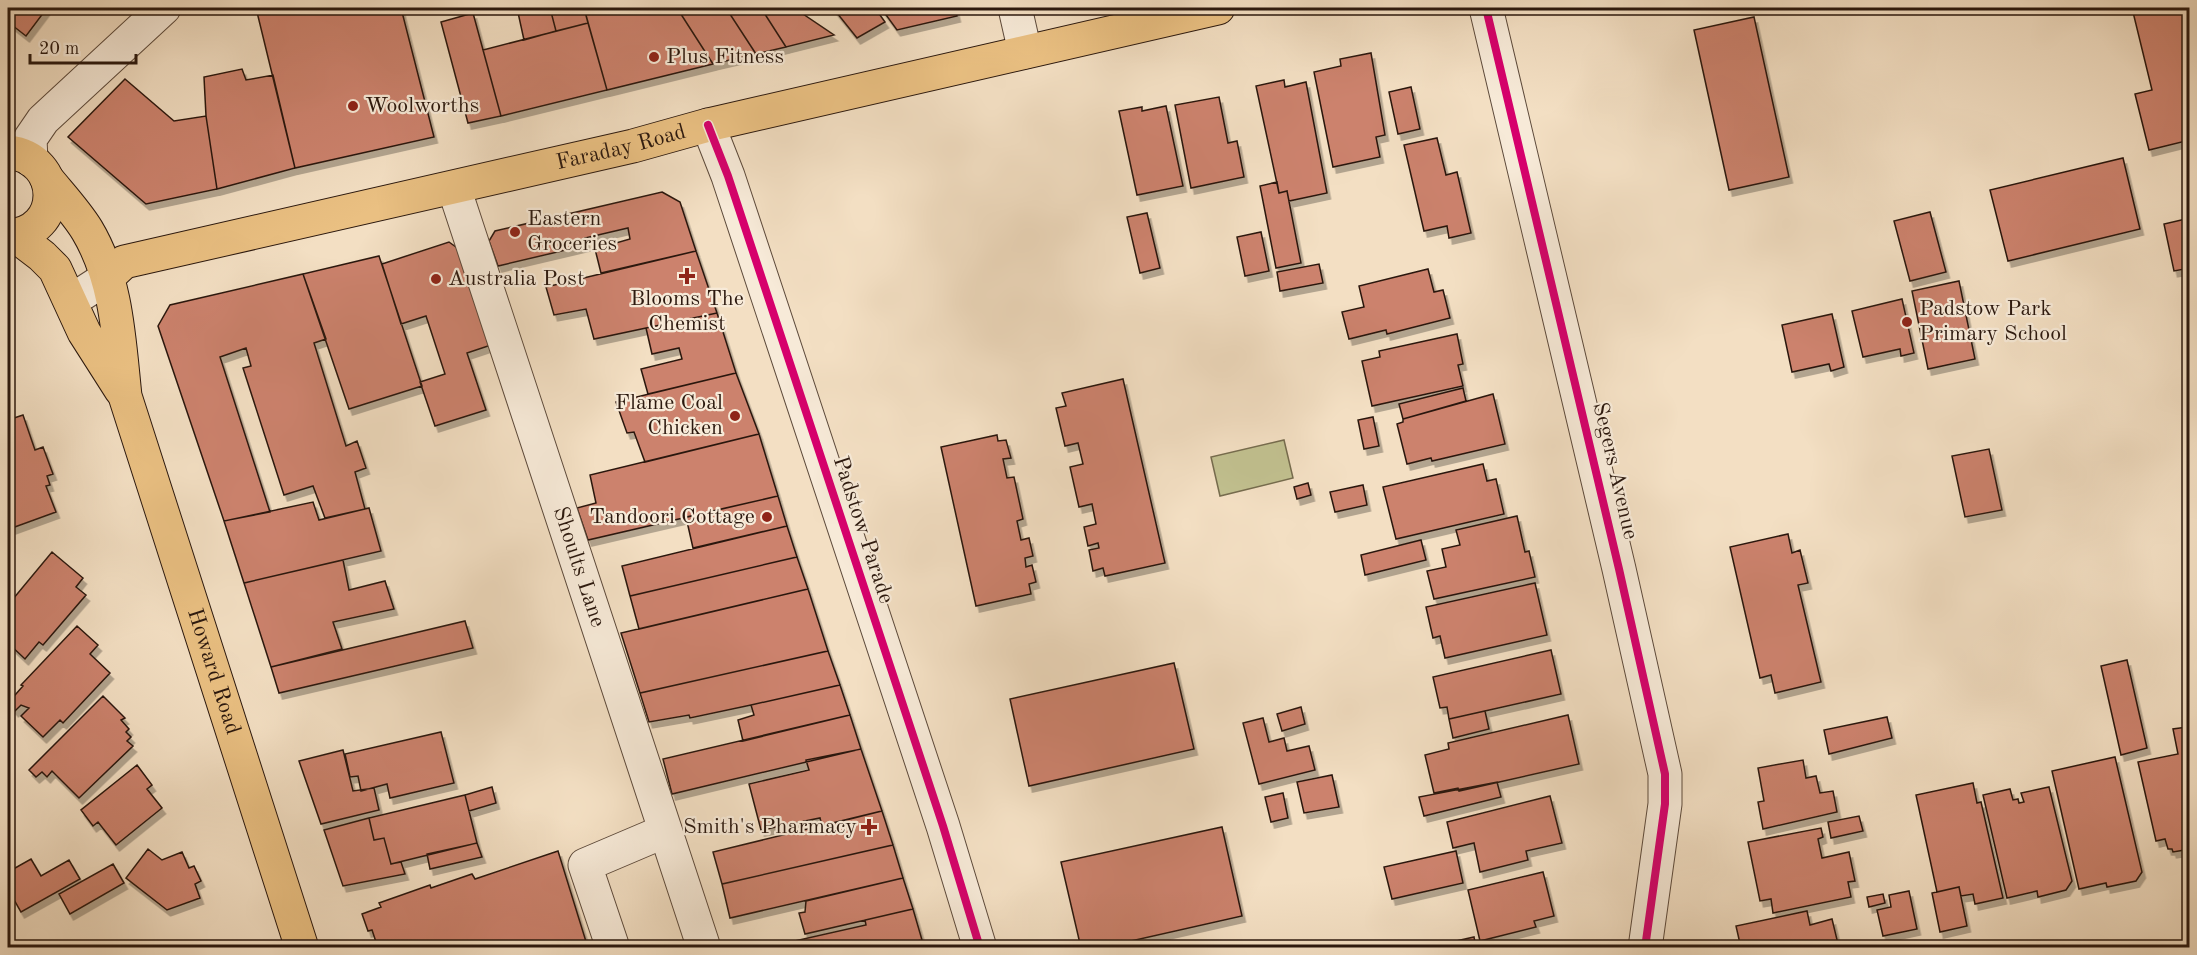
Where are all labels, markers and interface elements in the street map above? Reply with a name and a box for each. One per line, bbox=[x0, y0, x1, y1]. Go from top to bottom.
scale bar bbox=[30, 27, 136, 65]
text: 20 m bbox=[39, 40, 79, 58]
place label: Plus Fitness bbox=[666, 46, 784, 68]
marker: Plus Fitness bbox=[647, 50, 661, 64]
place label: Woolworths bbox=[365, 95, 479, 117]
marker: Woolworths bbox=[346, 99, 360, 113]
street label: Faraday Road bbox=[554, 121, 689, 174]
place label: Eastern Groceries bbox=[527, 208, 617, 255]
marker: Eastern Groceries bbox=[508, 225, 522, 239]
place label: Australia Post bbox=[448, 268, 585, 290]
marker: Blooms The Chemist bbox=[680, 269, 694, 283]
marker: Australia Post bbox=[429, 272, 443, 286]
place label: Blooms The Chemist bbox=[630, 288, 744, 335]
place label: Padstow Park Primary School bbox=[1919, 298, 2067, 345]
marker: Padstow Park Primary School bbox=[1900, 315, 1914, 329]
place label: Flame Coal Chicken bbox=[615, 392, 723, 439]
street label: Segers Avenue bbox=[1588, 400, 1642, 542]
marker: Flame Coal Chicken bbox=[728, 409, 742, 423]
street label: Padstow Parade bbox=[829, 453, 897, 607]
street label: Shoults Lane bbox=[549, 504, 609, 630]
place label: Tandoori Cottage bbox=[589, 506, 755, 528]
marker: Tandoori Cottage bbox=[760, 510, 774, 524]
street label: Howard Road bbox=[183, 606, 244, 737]
place label: Smith's Pharmacy bbox=[683, 816, 857, 838]
marker: Smith's Pharmacy bbox=[862, 820, 876, 834]

